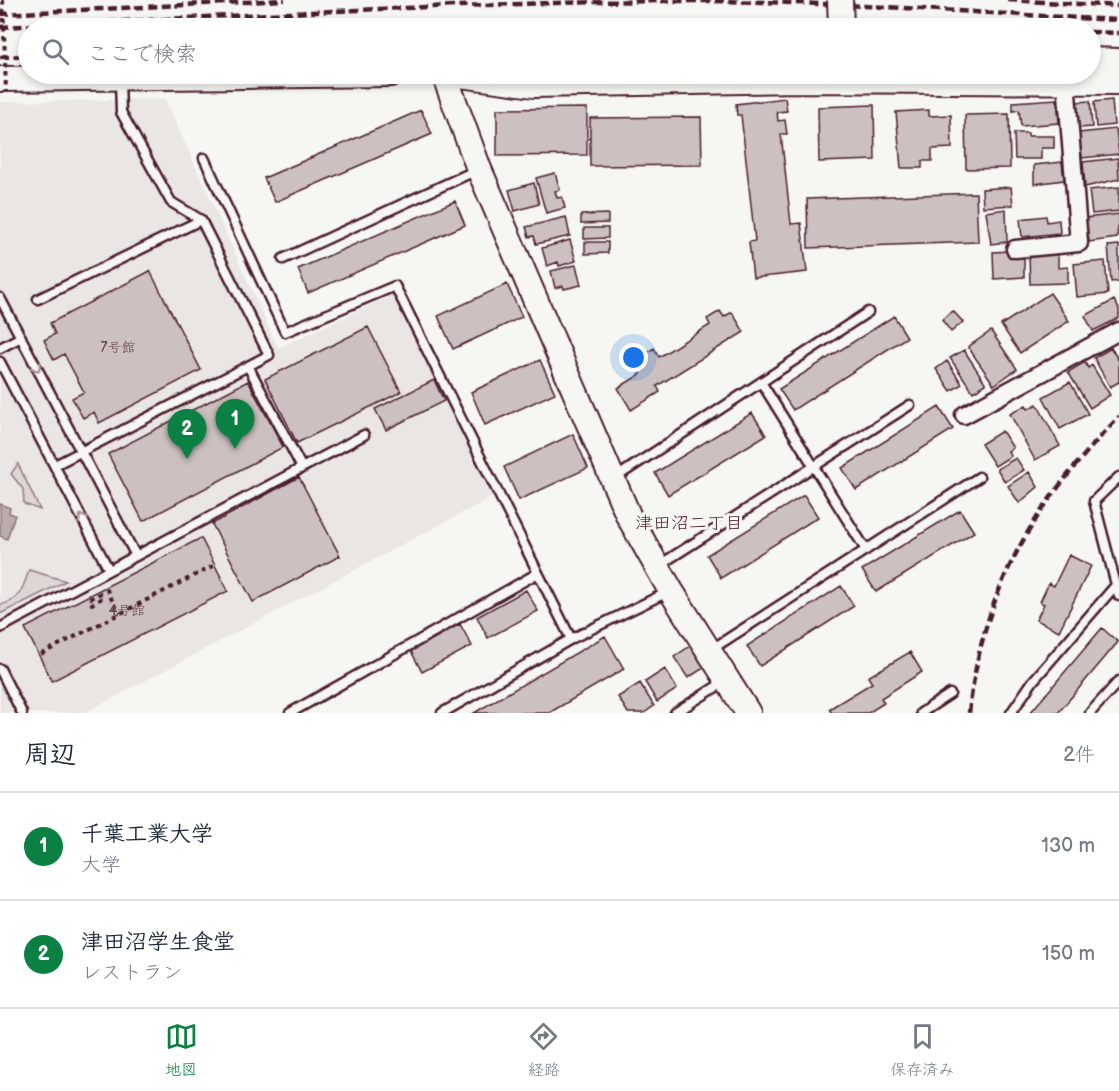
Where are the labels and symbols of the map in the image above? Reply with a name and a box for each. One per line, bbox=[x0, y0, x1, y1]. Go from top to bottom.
house number: 7号館 bbox=[101, 339, 135, 356]
your location bbox=[619, 343, 648, 372]
one-way arrow bbox=[30, 361, 41, 372]
pin: 1 bbox=[216, 400, 254, 449]
pin: 2 bbox=[168, 410, 207, 459]
district label: 津田沼二丁目 bbox=[635, 513, 743, 534]
one-way arrow bbox=[78, 514, 89, 525]
house number: 4号館 bbox=[109, 602, 145, 619]

